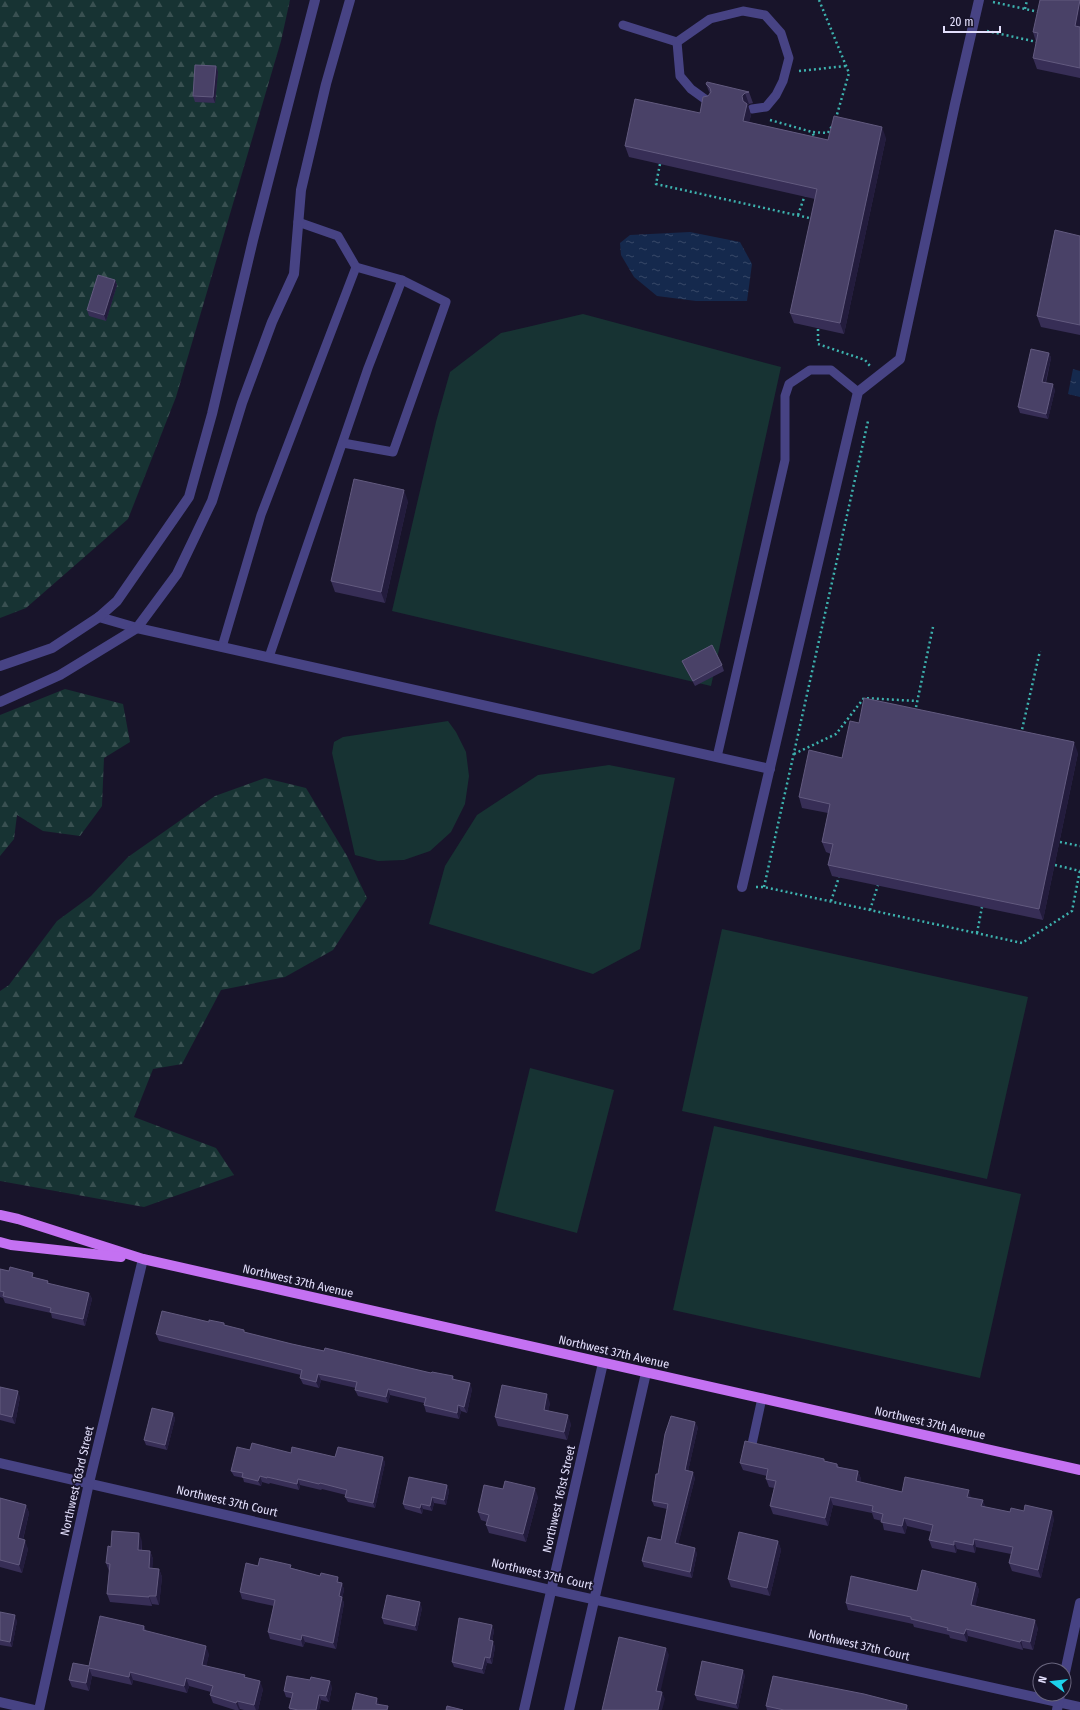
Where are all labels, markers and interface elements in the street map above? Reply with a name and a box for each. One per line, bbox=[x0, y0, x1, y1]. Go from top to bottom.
scale bar bbox=[944, 8, 1000, 34]
text: 20 m bbox=[950, 15, 974, 29]
street label: Northwest 37th Avenue bbox=[241, 1261, 355, 1301]
street label: Northwest 37th Avenue bbox=[557, 1332, 671, 1372]
street label: Northwest 37th Avenue bbox=[873, 1403, 987, 1443]
street label: Northwest 163rd Street bbox=[58, 1425, 96, 1537]
street label: Northwest 161st Street bbox=[540, 1444, 578, 1554]
street label: Northwest 37th Court bbox=[175, 1483, 279, 1519]
street label: Northwest 37th Court bbox=[490, 1556, 594, 1592]
street label: Northwest 37th Court bbox=[807, 1627, 911, 1663]
north arrow bbox=[1032, 1662, 1072, 1702]
text: N bbox=[1036, 1675, 1050, 1684]

